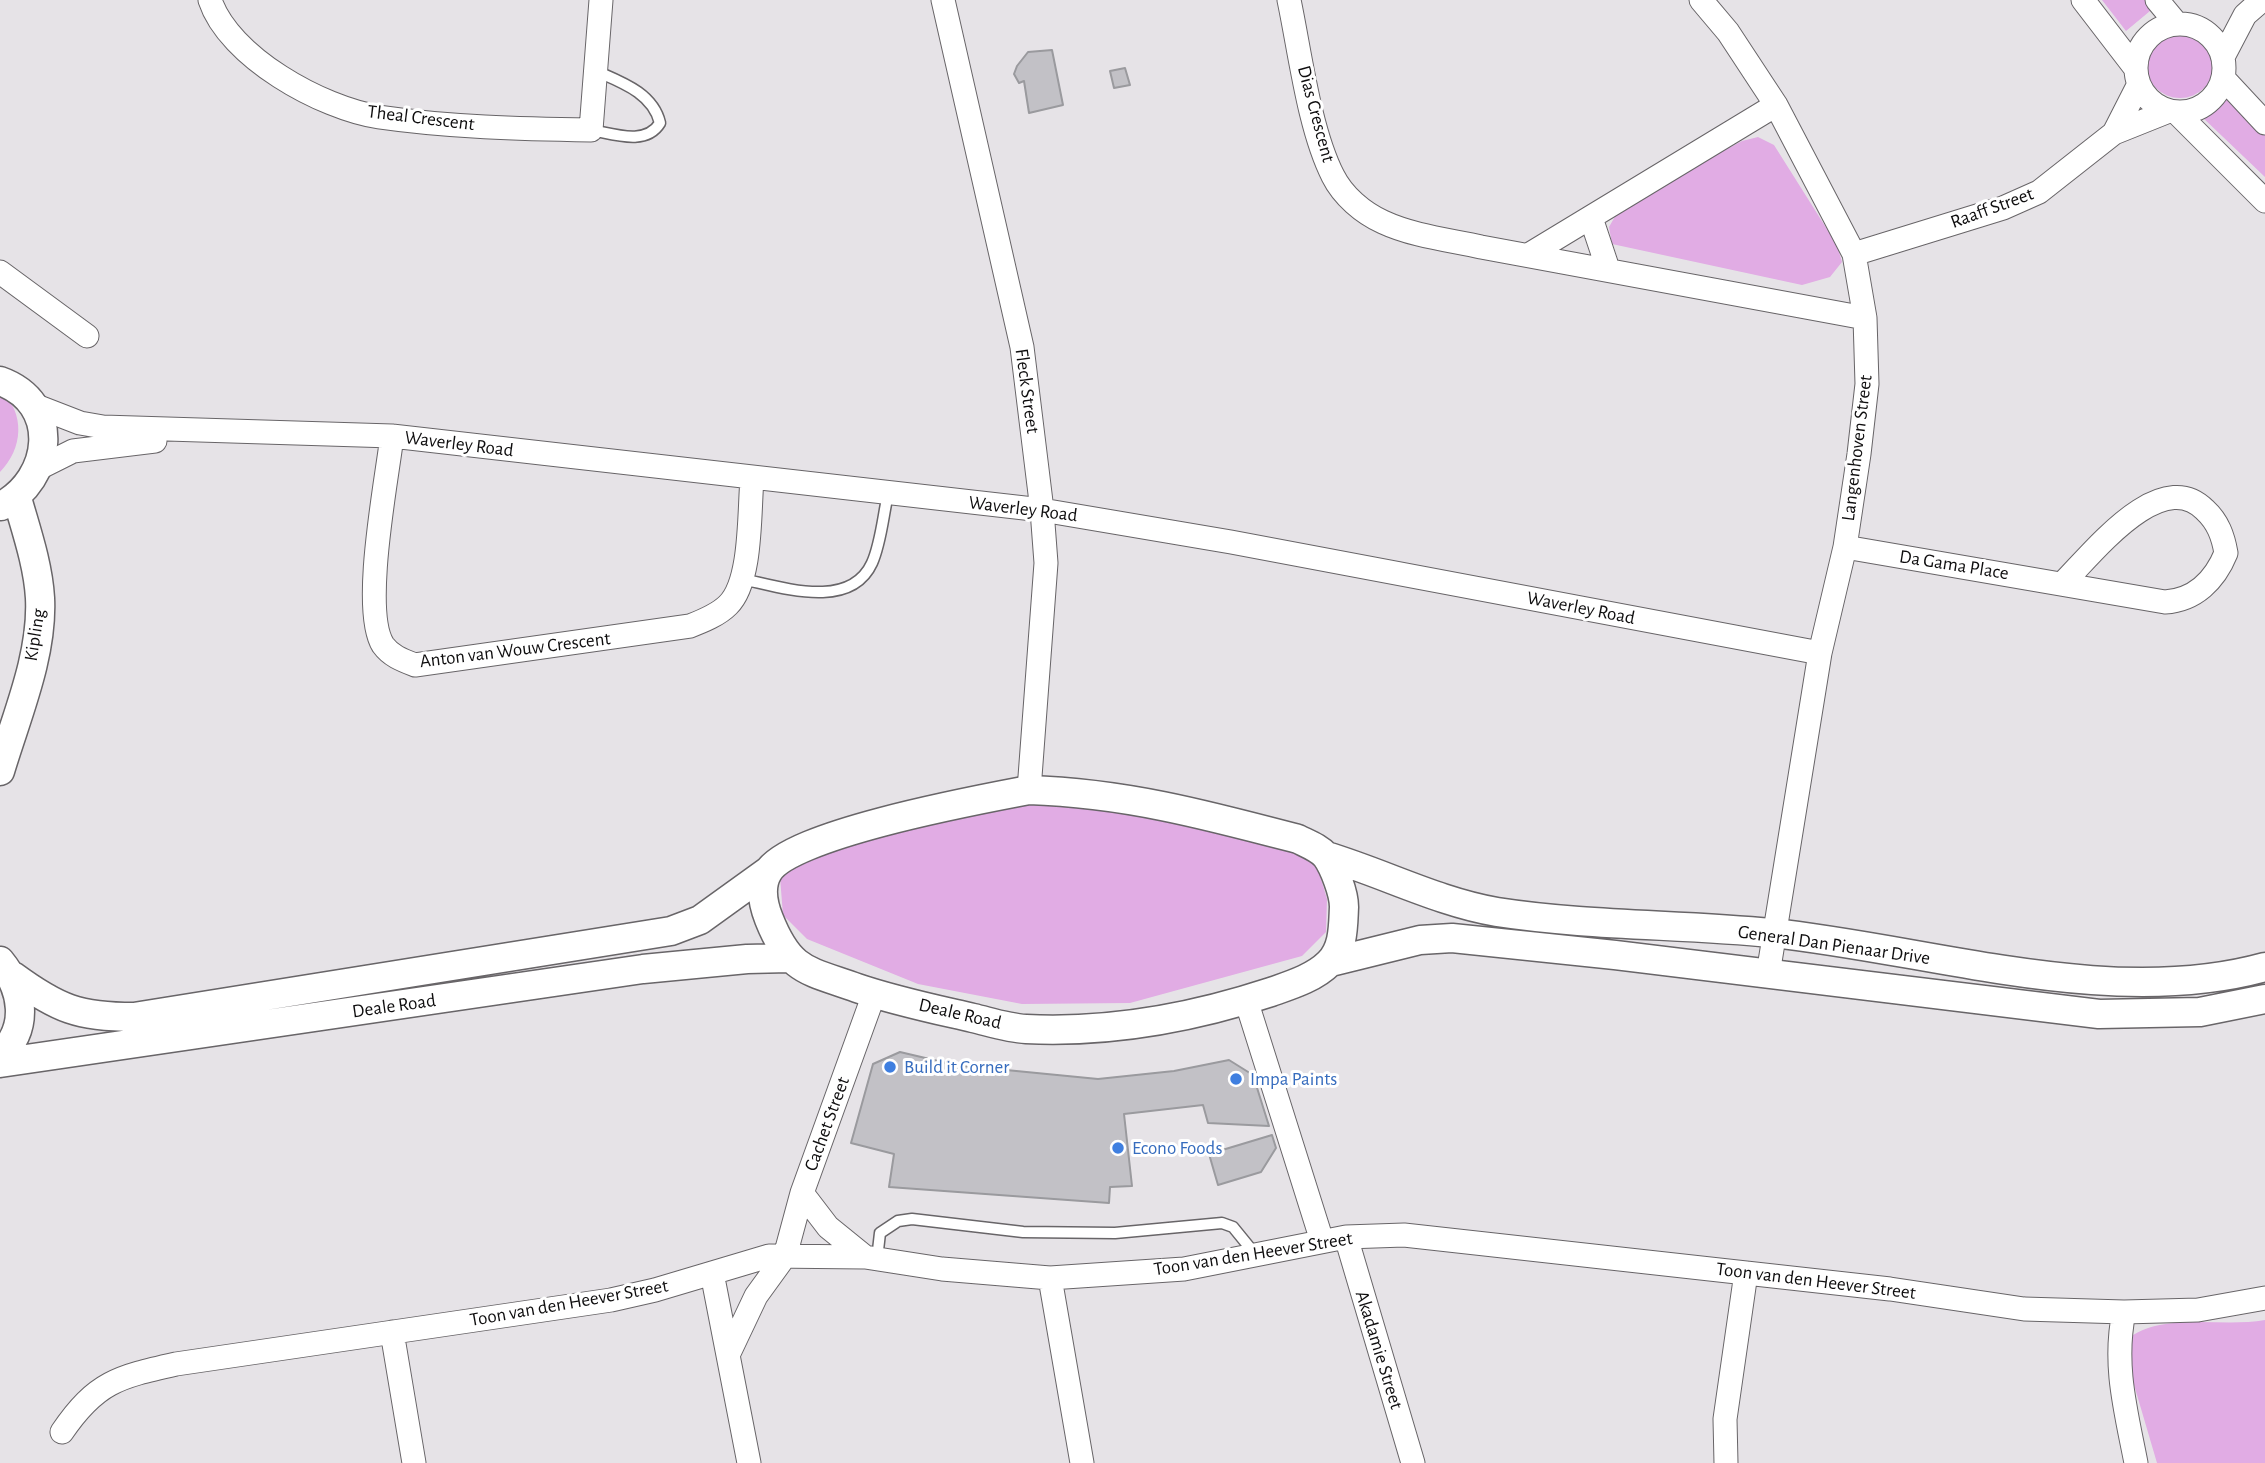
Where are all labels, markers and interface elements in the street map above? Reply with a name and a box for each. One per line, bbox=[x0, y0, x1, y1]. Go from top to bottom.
street label: Dias Crescent bbox=[1292, 63, 1340, 165]
street label: Theal Crescent bbox=[366, 100, 476, 136]
street label: Raaff Street bbox=[1947, 182, 2037, 234]
street label: Fleck Street bbox=[1010, 347, 1044, 435]
street label: Langenhoven Street bbox=[1837, 374, 1877, 522]
street label: Waverley Road bbox=[403, 426, 515, 462]
street label: Waverley Road bbox=[967, 491, 1079, 527]
street label: Da Gama Place bbox=[1898, 545, 2010, 585]
street label: Waverley Road bbox=[1525, 586, 1637, 630]
street label: Kipling bbox=[20, 607, 50, 663]
street label: Anton van Wouw Crescent bbox=[418, 627, 612, 673]
street label: General Dan Pienaar Drive bbox=[1736, 920, 1932, 970]
street label: Deale Road bbox=[351, 989, 437, 1023]
street label: Deale Road bbox=[916, 993, 1004, 1035]
place label: Build it Corner bbox=[904, 1056, 1009, 1078]
marker: Build it Corner bbox=[882, 1059, 898, 1075]
place label: Impa Paints bbox=[1250, 1068, 1337, 1090]
marker: Impa Paints bbox=[1228, 1071, 1244, 1087]
street label: Cachet Street bbox=[799, 1074, 855, 1174]
place label: Econo Foods bbox=[1132, 1137, 1222, 1159]
marker: Econo Foods bbox=[1110, 1140, 1126, 1156]
street label: Toon van den Heever Street bbox=[1152, 1227, 1354, 1281]
street label: Toon van den Heever Street bbox=[1715, 1257, 1917, 1305]
street label: Toon van den Heever Street bbox=[468, 1274, 670, 1332]
street label: Akadamie Street bbox=[1350, 1288, 1408, 1412]

